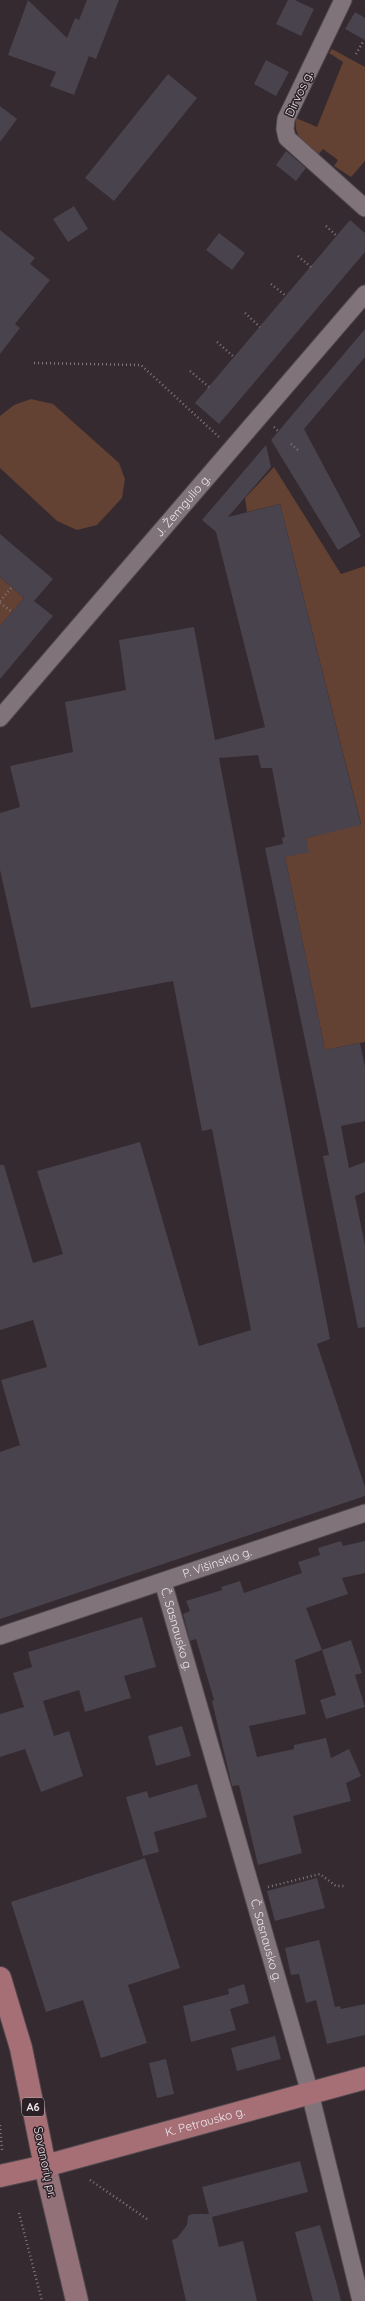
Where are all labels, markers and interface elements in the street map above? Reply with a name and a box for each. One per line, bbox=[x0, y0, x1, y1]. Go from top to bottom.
street label: Dirvos g. bbox=[281, 69, 316, 119]
street label: J. Žemgulio g. bbox=[151, 471, 213, 540]
street label: P. Višinskio g. bbox=[180, 1544, 253, 1581]
street label: Č. Sasnausko g. bbox=[158, 1586, 196, 1672]
street label: Č. Sasnausko g. bbox=[248, 1897, 286, 1984]
road number: A6 bbox=[22, 2098, 44, 2116]
street label: K. Petrausko g. bbox=[163, 2103, 246, 2140]
street label: Savanorių pr. bbox=[31, 2125, 60, 2199]

